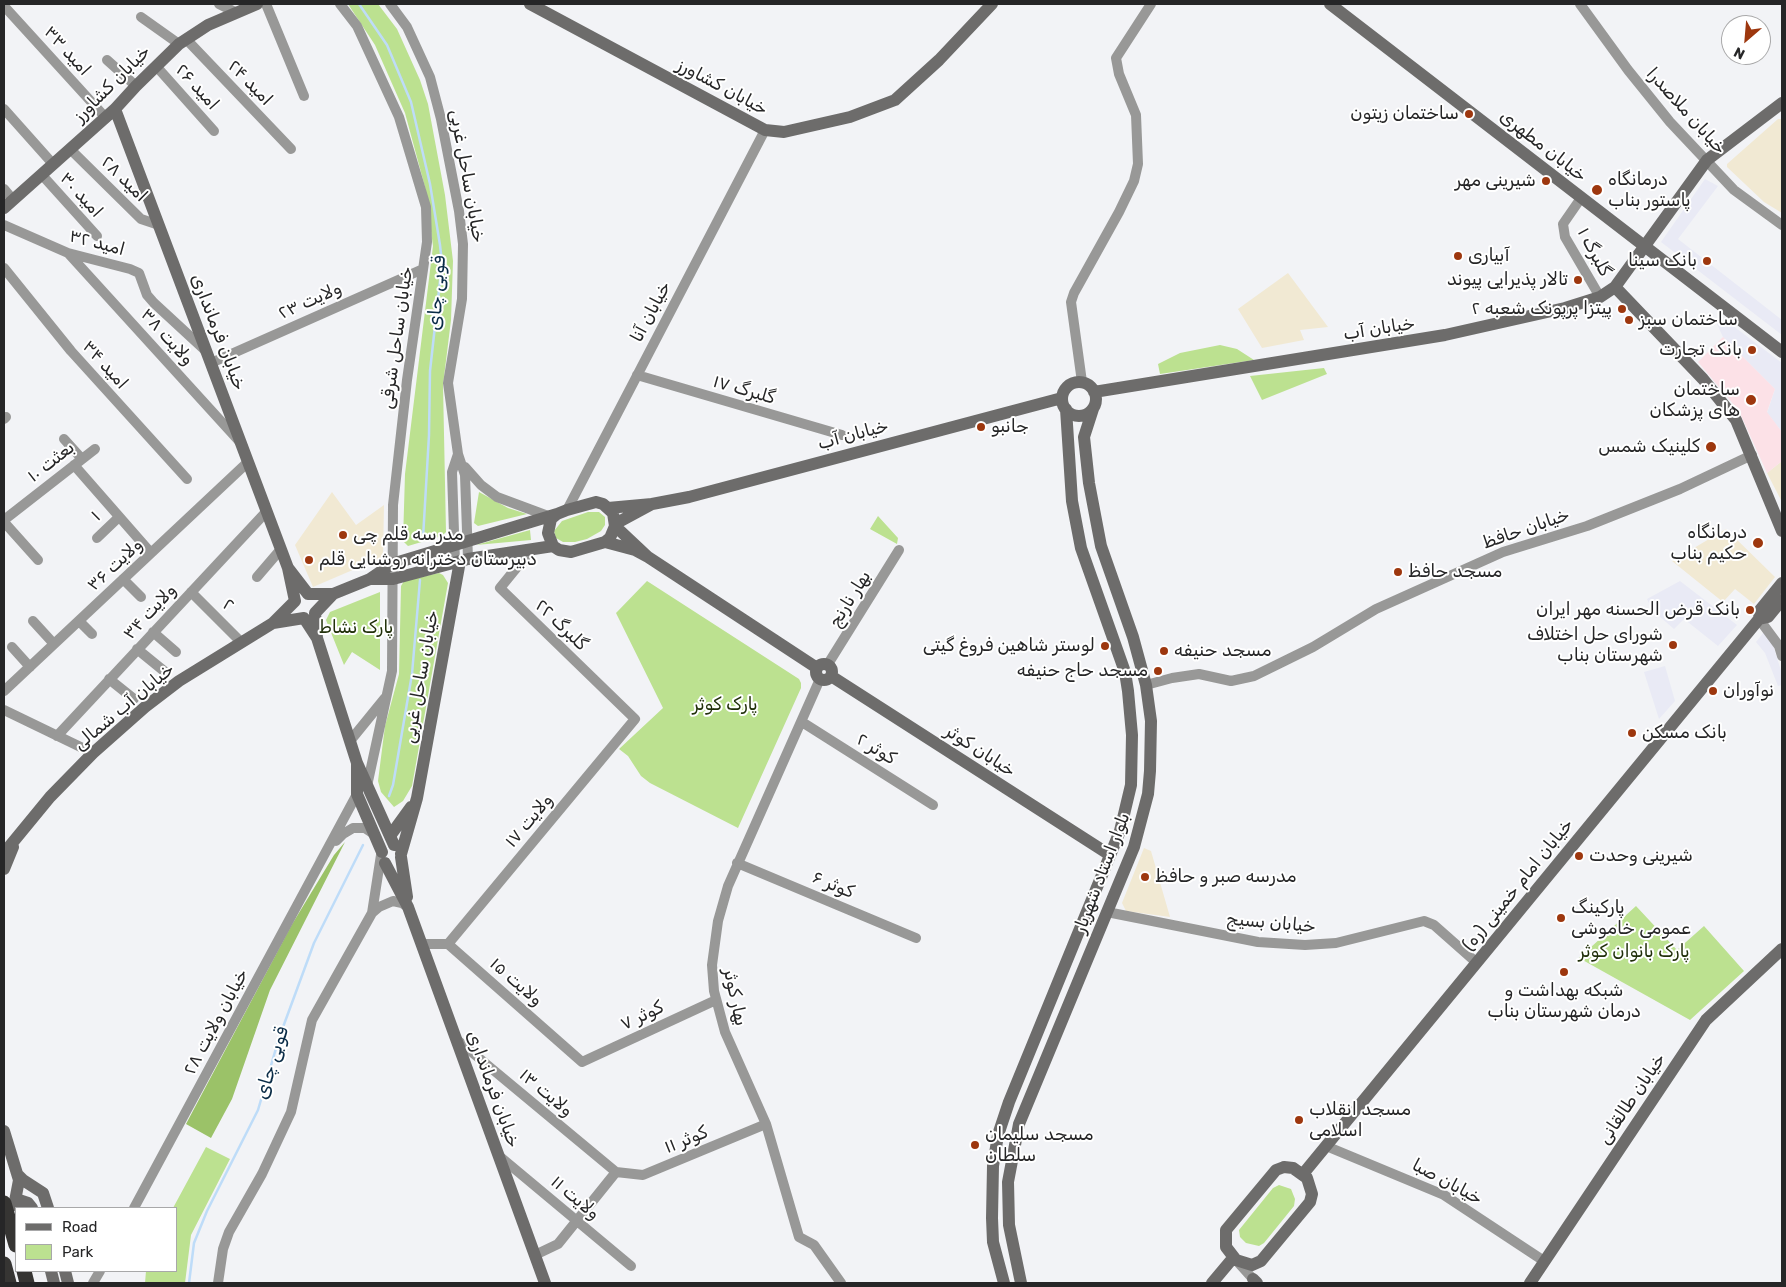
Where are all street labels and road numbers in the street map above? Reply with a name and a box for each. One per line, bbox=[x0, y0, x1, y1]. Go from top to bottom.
street label: امید ۳۳ bbox=[39, 22, 95, 80]
street label: خیابان کشاورز bbox=[69, 41, 155, 127]
street label: خیابان کشاورز bbox=[673, 54, 771, 120]
street label: امید ۲۴ bbox=[223, 56, 277, 110]
street label: امید ۲۶ bbox=[171, 59, 223, 115]
street label: خیابان ملاصدرا bbox=[1641, 63, 1731, 159]
street label: خیابان مطهری bbox=[1495, 105, 1591, 187]
street label: خیابان ساحل غربی bbox=[445, 108, 489, 244]
street label: امید ۲۸ bbox=[96, 151, 152, 207]
street label: امید ۳۰ bbox=[55, 168, 107, 222]
street label: گلبرگ ۱ bbox=[1572, 224, 1616, 280]
street label: امید ۳۲ bbox=[67, 225, 127, 261]
street label: خیابان ساحل شرقی bbox=[376, 265, 418, 411]
street label: خیابان فرمانداری bbox=[186, 271, 250, 393]
street label: ولایت ۲۳ bbox=[275, 278, 345, 324]
street label: خیابان آنا bbox=[626, 278, 676, 346]
street label: ولایت ۳۸ bbox=[136, 304, 198, 370]
street label: خیابان آب bbox=[1342, 313, 1416, 345]
street label: امید ۳۴ bbox=[78, 336, 132, 394]
street label: گلبرگ ۱۷ bbox=[710, 371, 778, 409]
street label: خیابان آب bbox=[815, 415, 891, 455]
street label: بعثت ۱۰ bbox=[23, 437, 79, 487]
street label: خیابان حافظ bbox=[1480, 504, 1572, 554]
street label: ۱ bbox=[87, 506, 105, 526]
street label: ولایت ۳۶ bbox=[83, 534, 147, 596]
street label: بهار نارنج bbox=[824, 567, 876, 631]
street label: ولایت ۳۴ bbox=[119, 580, 181, 644]
street label: ۲ bbox=[217, 594, 239, 616]
street label: گلبرگ ۲۲ bbox=[530, 595, 592, 655]
street label: خیابان ساحل غربی bbox=[399, 609, 443, 745]
street label: خیابان آب شمالی bbox=[69, 659, 179, 755]
street label: خیابان کوثر bbox=[941, 720, 1019, 782]
street label: کوثر ۲ bbox=[852, 729, 900, 769]
street label: ولایت ۱۷ bbox=[500, 790, 558, 852]
street label: بلوار استاد شهریار bbox=[1069, 810, 1135, 936]
street label: خیابان امام خمینی (ره) bbox=[1458, 814, 1578, 956]
street label: کوثر ۶ bbox=[809, 867, 857, 903]
street label: خیابان بسیج bbox=[1226, 908, 1316, 938]
street label: ولایت ۱۵ bbox=[485, 953, 547, 1011]
street label: خیابان ولایت ۲۸ bbox=[179, 965, 253, 1079]
street label: بهار کوثر bbox=[718, 966, 752, 1028]
street label: کوثر ۷ bbox=[617, 997, 667, 1035]
street label: خیابان فرمانداری bbox=[462, 1028, 524, 1150]
street label: خیابان طالقانی bbox=[1594, 1049, 1670, 1149]
street label: ولایت ۱۳ bbox=[515, 1064, 577, 1122]
street label: کوثر ۱۱ bbox=[661, 1122, 711, 1158]
street label: خیابان صبا bbox=[1408, 1154, 1486, 1210]
street label: ولایت ۱۱ bbox=[546, 1171, 604, 1225]

